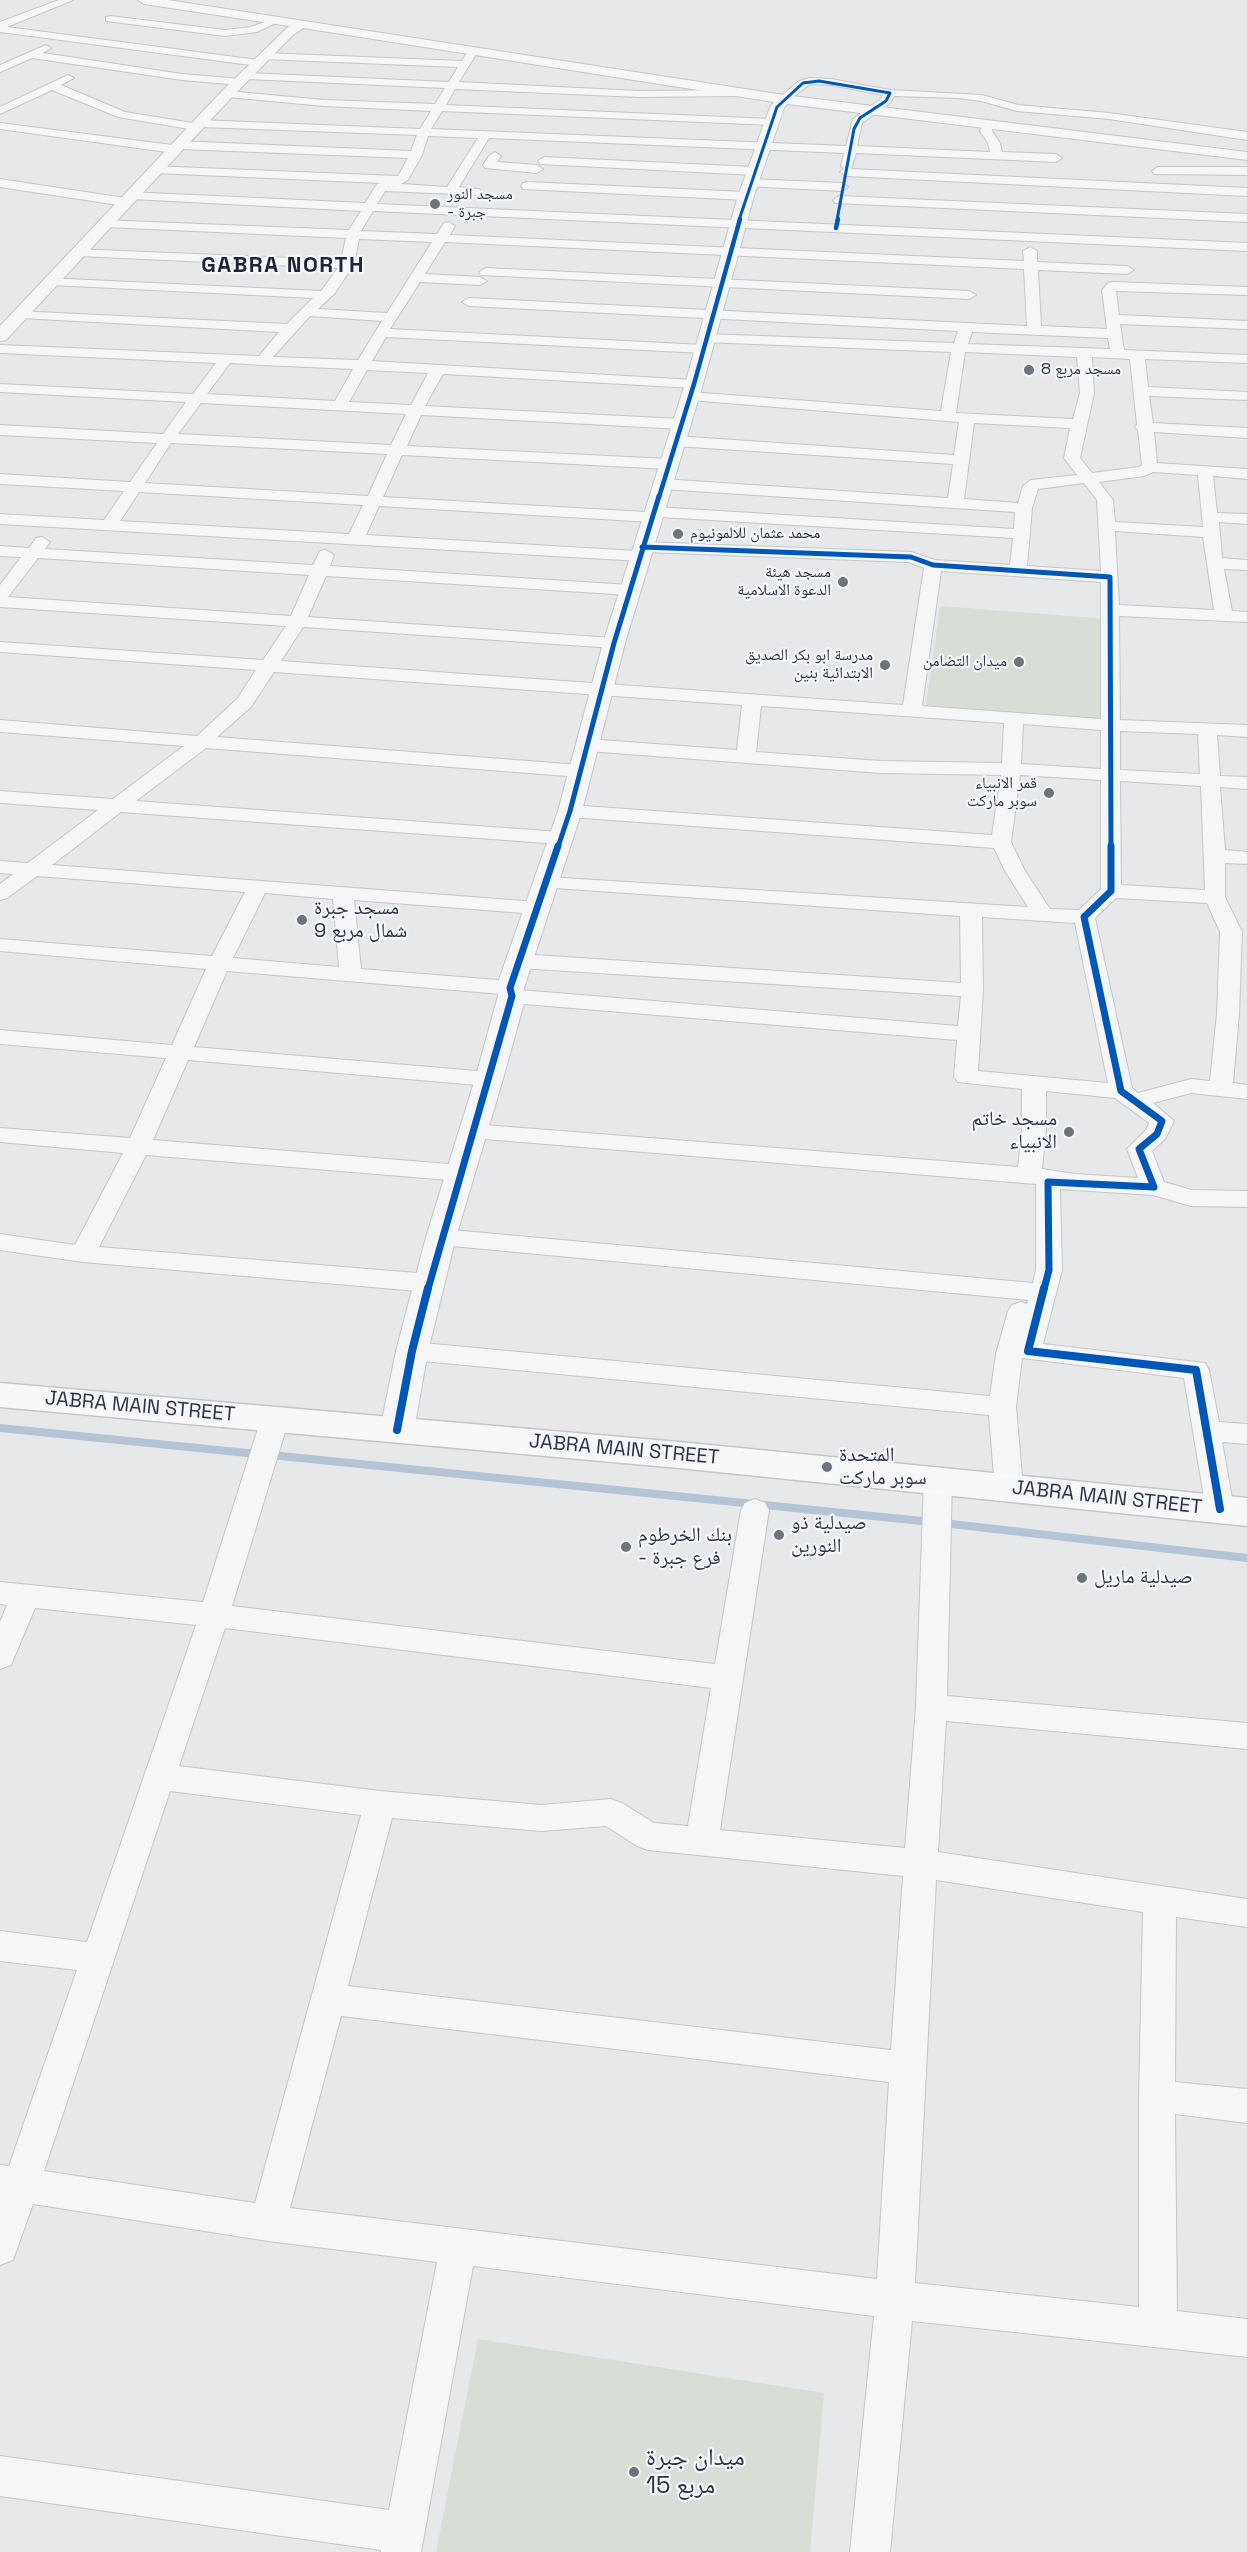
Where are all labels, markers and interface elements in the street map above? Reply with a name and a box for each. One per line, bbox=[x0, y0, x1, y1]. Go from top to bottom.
place label: مسجد النور - جبرة bbox=[447, 185, 513, 223]
marker: مسجد النور - جبرة bbox=[428, 197, 442, 211]
district label: GABRA NORTH bbox=[201, 253, 365, 279]
place label: مسجد مربع 8 bbox=[1041, 360, 1121, 380]
marker: مسجد مربع 8 bbox=[1022, 363, 1036, 377]
place label: محمد عثمان للالمونيوم bbox=[690, 524, 820, 544]
marker: محمد عثمان للالمونيوم bbox=[671, 527, 685, 541]
place label: مسجد هيئة الدعوة الاسلامية bbox=[737, 563, 831, 601]
marker: مسجد هيئة الدعوة الاسلامية bbox=[836, 575, 850, 589]
place label: مدرسة ابو بكر الصديق الابتدائية بنين bbox=[745, 646, 873, 684]
place label: ميدان التضامن bbox=[923, 652, 1007, 672]
marker: ميدان التضامن bbox=[1012, 655, 1026, 669]
marker: مدرسة ابو بكر الصديق الابتدائية بنين bbox=[878, 658, 892, 672]
place label: قمر الانبياء سوبر ماركت bbox=[967, 774, 1037, 812]
marker: قمر الانبياء سوبر ماركت bbox=[1042, 786, 1056, 800]
place label: مسجد جبرة شمال مربع 9 bbox=[314, 897, 407, 944]
marker: مسجد جبرة شمال مربع 9 bbox=[295, 913, 309, 927]
place label: مسجد خاتم الانبياء bbox=[971, 1108, 1057, 1155]
marker: مسجد خاتم الانبياء bbox=[1062, 1125, 1076, 1139]
street label: JABRA MAIN STREET bbox=[44, 1387, 236, 1427]
street label: JABRA MAIN STREET bbox=[528, 1430, 720, 1470]
place label: المتحدة سوبر ماركت bbox=[839, 1444, 927, 1491]
marker: المتحدة سوبر ماركت bbox=[820, 1460, 834, 1474]
street label: JABRA MAIN STREET bbox=[1011, 1476, 1203, 1520]
place label: صيدلية ذو النورين bbox=[791, 1512, 867, 1559]
place label: بنك الخرطوم - فرع جبرة bbox=[638, 1524, 732, 1571]
marker: صيدلية ذو النورين bbox=[772, 1528, 786, 1542]
marker: بنك الخرطوم - فرع جبرة bbox=[619, 1540, 633, 1554]
place label: صيدلية ماريل bbox=[1094, 1566, 1193, 1590]
marker: صيدلية ماريل bbox=[1075, 1571, 1089, 1585]
place label: ميدان جبرة مربع 15 bbox=[646, 2444, 745, 2500]
marker: ميدان جبرة مربع 15 bbox=[627, 2465, 641, 2479]

